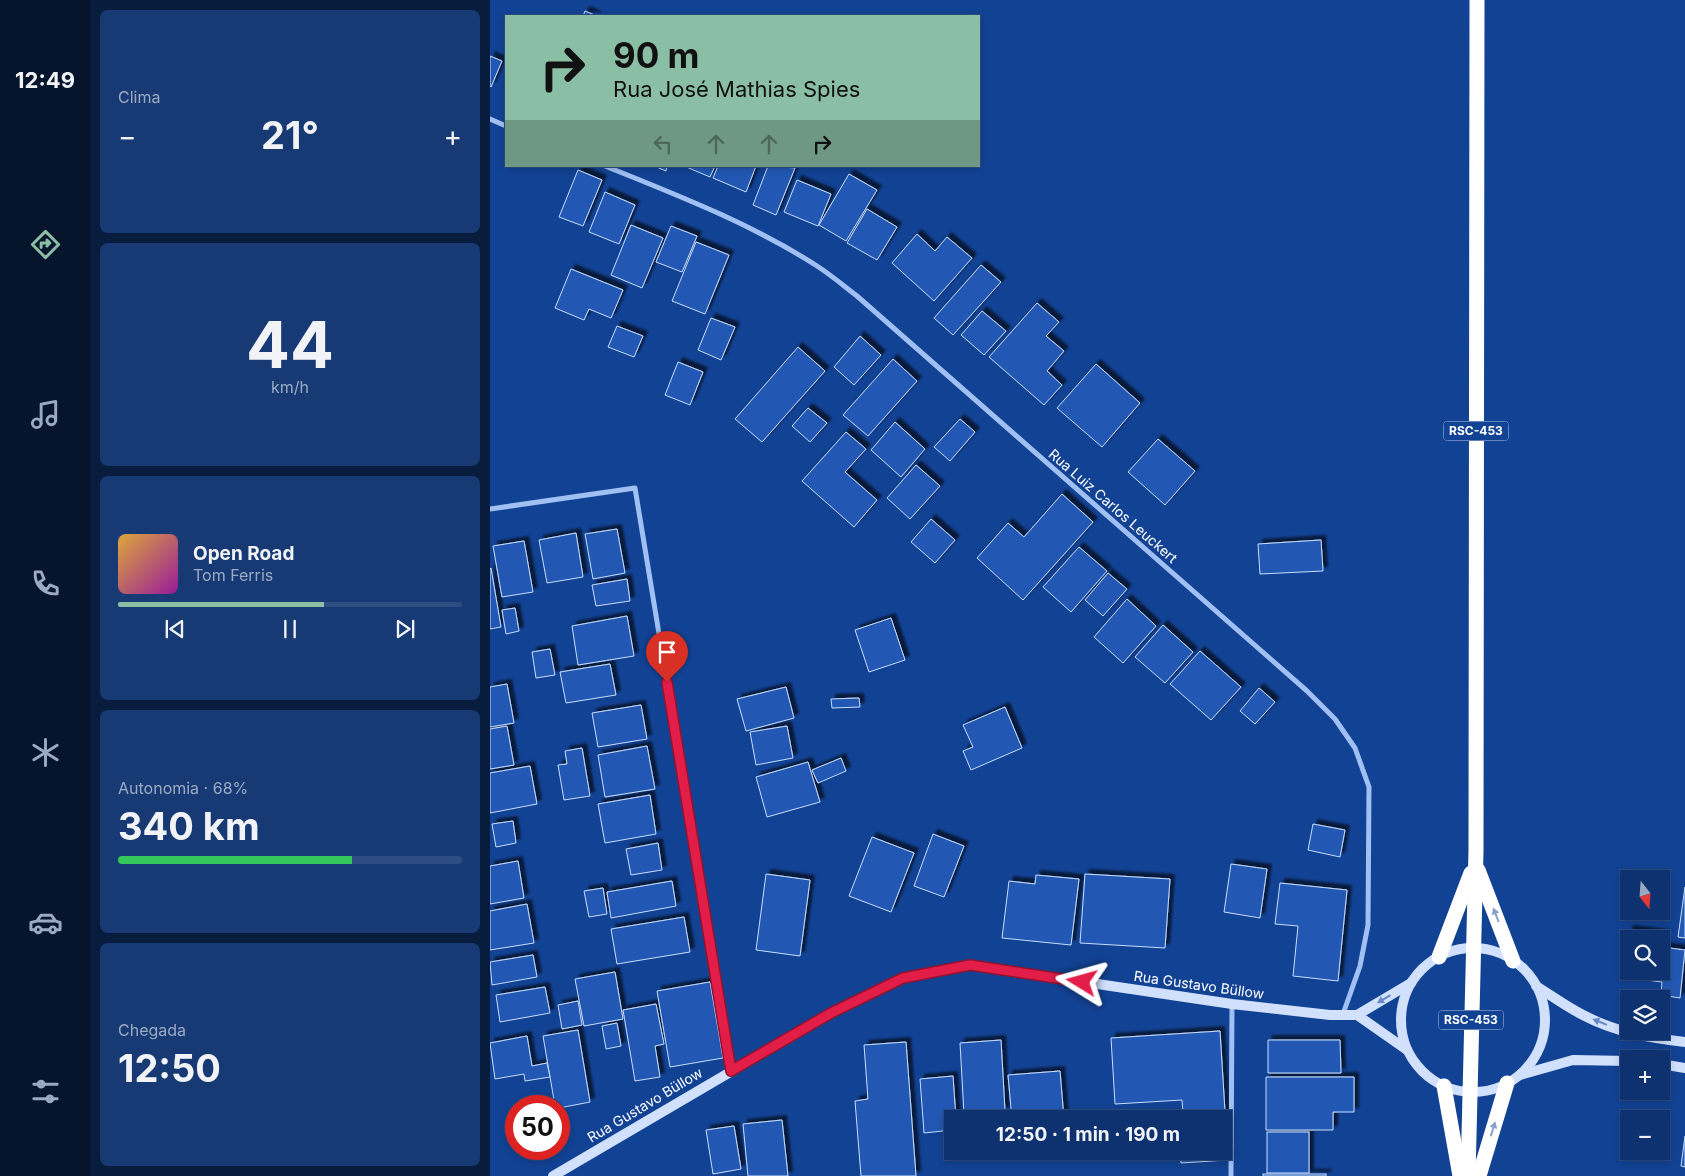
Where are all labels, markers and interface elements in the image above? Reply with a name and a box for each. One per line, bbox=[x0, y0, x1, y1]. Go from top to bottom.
text: 90 m bbox=[613, 34, 700, 76]
icon: right bbox=[530, 35, 595, 100]
text: 12:49 bbox=[15, 67, 75, 93]
text: Rua José Mathias Spies bbox=[613, 76, 860, 102]
text: Clima bbox=[118, 87, 160, 107]
text: 21° bbox=[261, 112, 319, 158]
text: − bbox=[118, 119, 137, 153]
text: + bbox=[443, 119, 462, 153]
icon: left bbox=[649, 130, 677, 158]
icon: ahead bbox=[702, 130, 730, 158]
icon: ahead bbox=[755, 130, 783, 158]
icon: right bbox=[808, 130, 836, 158]
icon: directions bbox=[28, 227, 63, 262]
text: 44 bbox=[246, 305, 334, 384]
text: km/h bbox=[271, 377, 309, 397]
icon: music bbox=[28, 397, 63, 432]
road number: RSC-453 bbox=[1444, 422, 1508, 441]
street label: Rua Luiz Carlos Leuckert bbox=[1045, 445, 1181, 566]
text: Open Road bbox=[193, 542, 294, 565]
text: Tom Ferris bbox=[193, 565, 273, 585]
icon: phone bbox=[28, 566, 63, 601]
icon: previous bbox=[161, 615, 189, 643]
icon: pause bbox=[276, 615, 304, 643]
icon: next bbox=[391, 615, 419, 643]
pin bbox=[646, 631, 688, 682]
icon: arrive bbox=[653, 638, 681, 666]
icon: climate bbox=[28, 735, 63, 770]
text: Autonomia · 68% bbox=[118, 778, 248, 798]
text: 340 km bbox=[118, 803, 260, 849]
north arrow bbox=[1620, 870, 1670, 920]
map controls bbox=[1620, 870, 1670, 1160]
icon: car bbox=[28, 905, 63, 940]
one-way arrow bbox=[1492, 908, 1499, 923]
button: search bbox=[1620, 930, 1670, 980]
position arrow bbox=[1055, 955, 1107, 1007]
street label: Rua Gustavo Büllow bbox=[1133, 967, 1265, 1002]
button: layers bbox=[1620, 990, 1670, 1040]
one-way arrow bbox=[1377, 994, 1390, 1003]
road number: RSC-453 bbox=[1438, 1010, 1504, 1030]
one-way arrow bbox=[1593, 1018, 1607, 1026]
text: Chegada bbox=[118, 1020, 186, 1040]
text: 12:50 bbox=[118, 1045, 221, 1091]
button: + bbox=[1620, 1050, 1670, 1100]
street label: Rua Gustavo Büllow bbox=[584, 1063, 705, 1146]
icon: filters bbox=[28, 1074, 63, 1109]
speed limit sign: 50 bbox=[505, 1095, 570, 1160]
button: − bbox=[1620, 1110, 1670, 1160]
one-way arrow bbox=[1490, 1122, 1497, 1137]
text: 12:50 · 1 min · 190 m bbox=[996, 1123, 1180, 1146]

